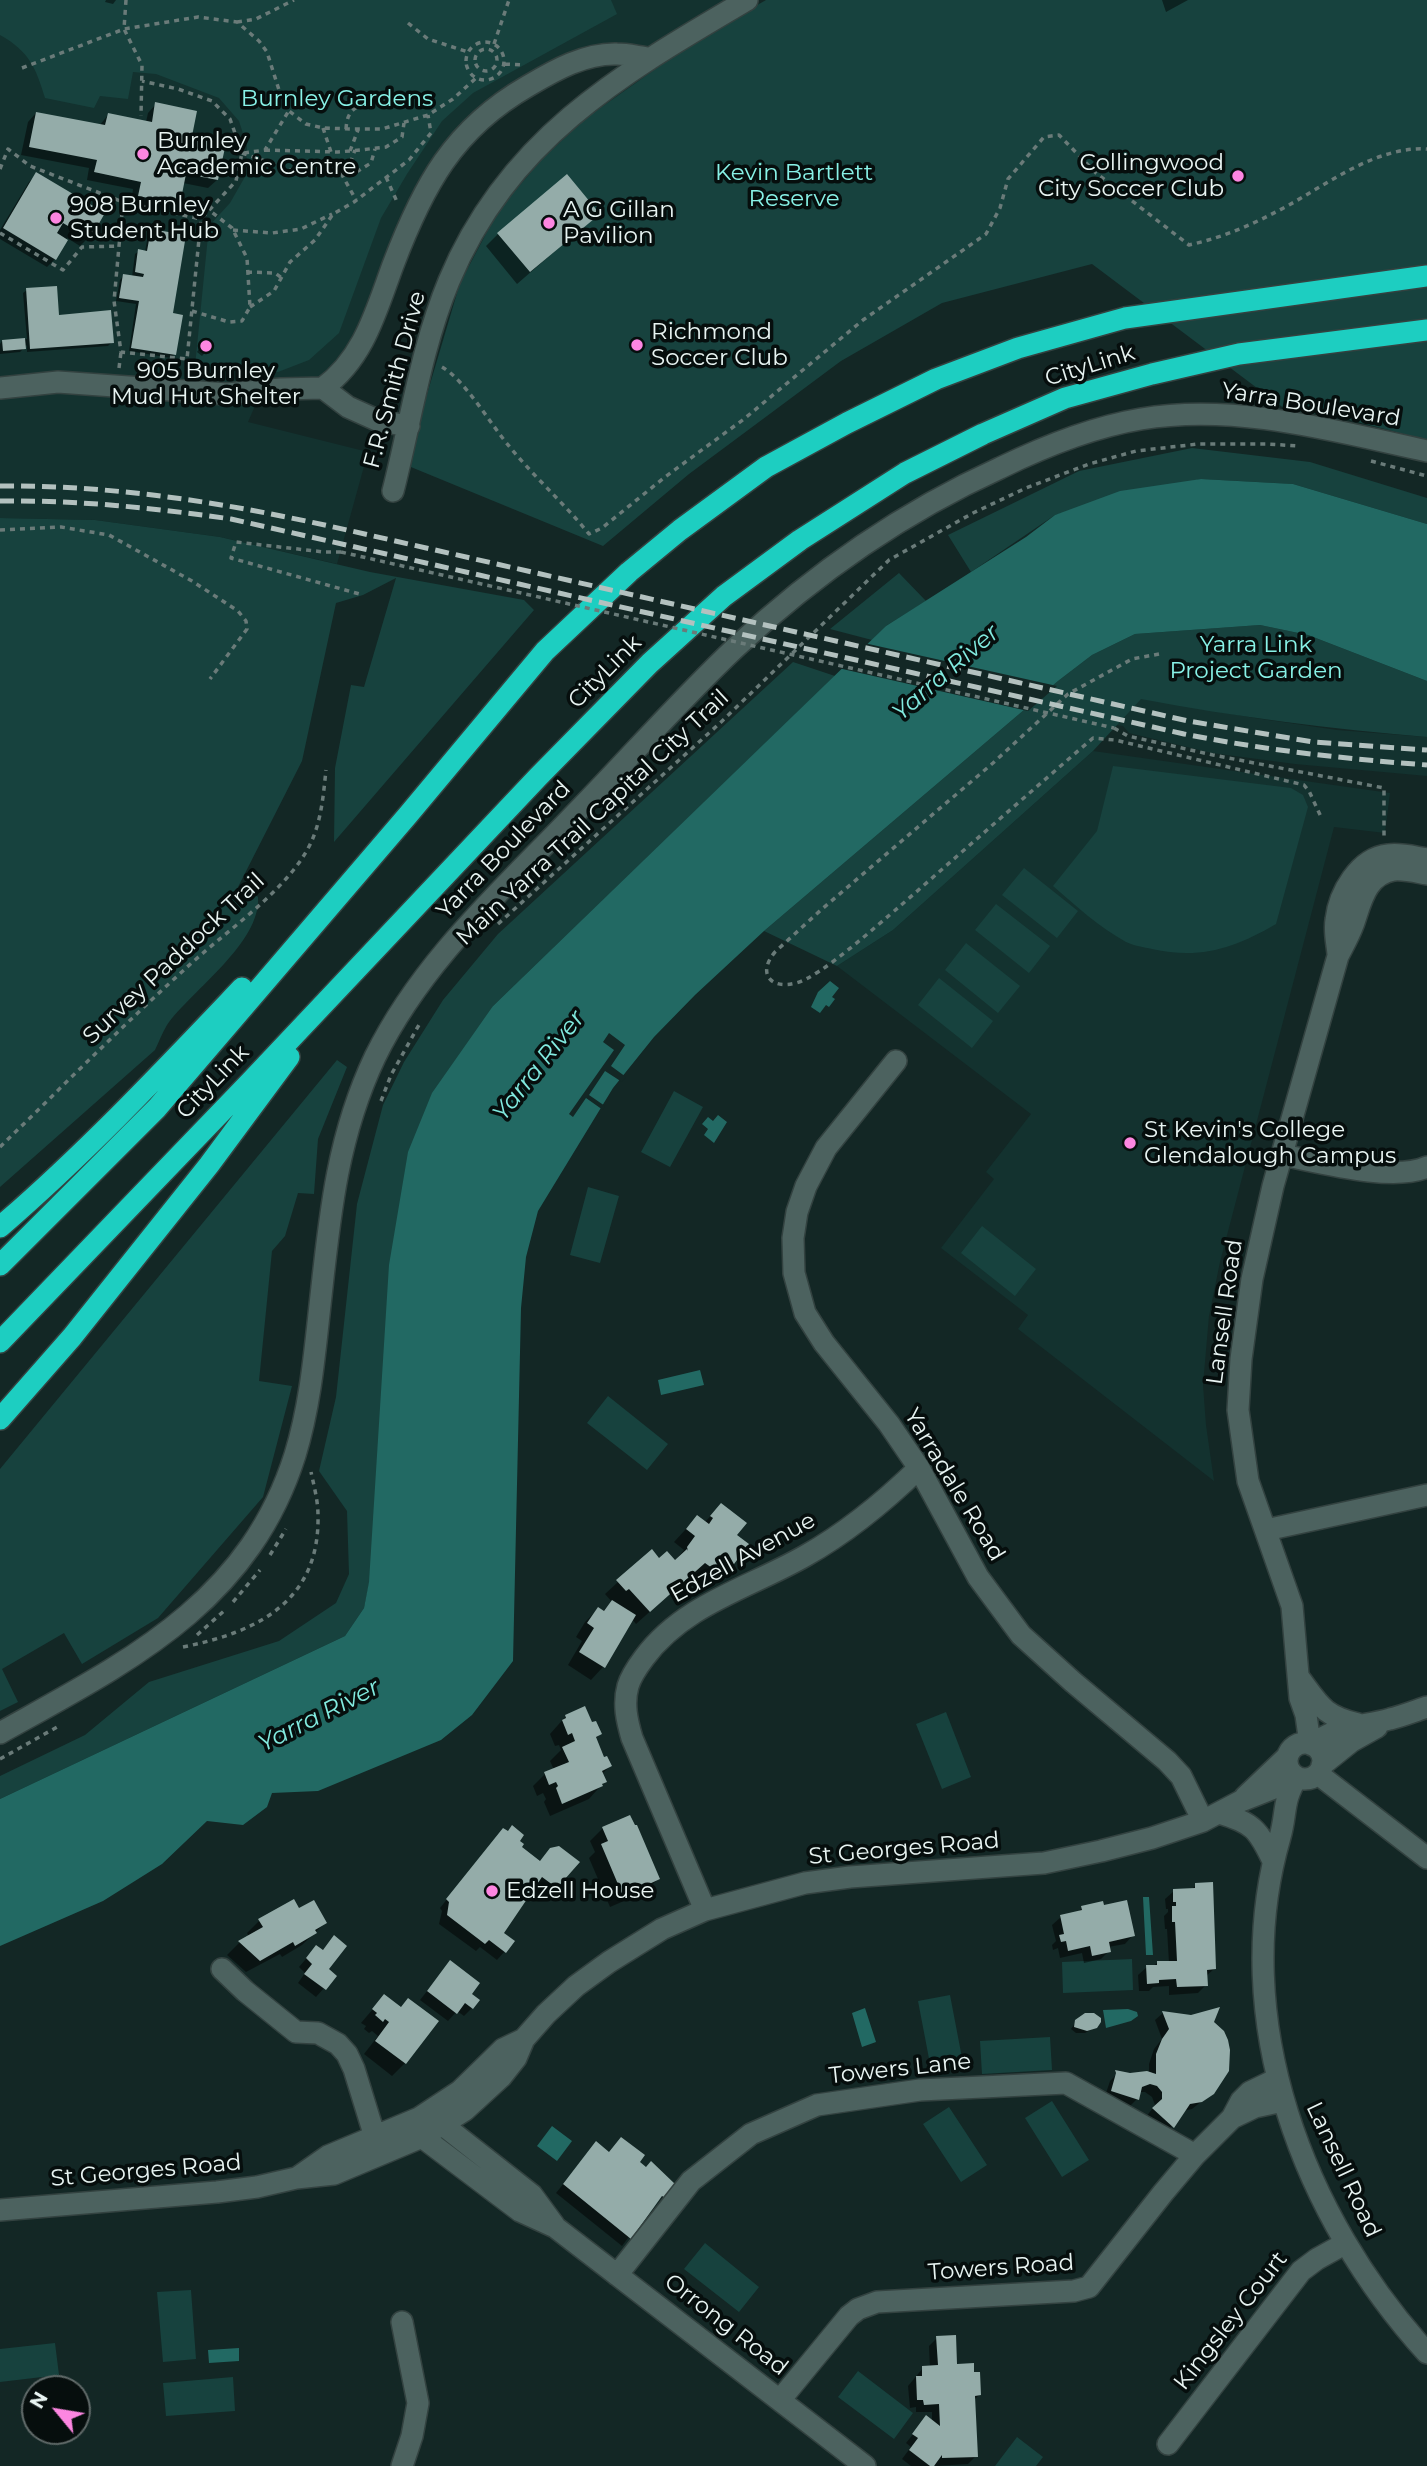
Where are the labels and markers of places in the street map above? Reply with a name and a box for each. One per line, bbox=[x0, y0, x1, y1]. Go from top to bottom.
place label: Burnley Academic Centre bbox=[157, 127, 356, 181]
marker: Burnley Academic Centre bbox=[135, 146, 151, 162]
place label: Collingwood City Soccer Club bbox=[1038, 149, 1224, 203]
marker: Collingwood City Soccer Club bbox=[1230, 168, 1246, 184]
place label: 908 Burnley Student Hub bbox=[70, 191, 219, 245]
place label: A G Gillan Pavilion bbox=[563, 196, 675, 250]
marker: 908 Burnley Student Hub bbox=[48, 210, 64, 226]
marker: A G Gillan Pavilion bbox=[541, 215, 557, 231]
place label: Richmond Soccer Club bbox=[651, 318, 788, 372]
marker: Richmond Soccer Club bbox=[629, 337, 645, 353]
marker: 905 Burnley Mud Hut Shelter bbox=[198, 338, 214, 354]
place label: 905 Burnley Mud Hut Shelter bbox=[111, 357, 301, 411]
place label: St Kevin's College Glendalough Campus bbox=[1144, 1116, 1396, 1170]
marker: St Kevin's College Glendalough Campus bbox=[1122, 1135, 1138, 1151]
place label: Edzell House bbox=[506, 1877, 654, 1905]
marker: Edzell House bbox=[484, 1883, 500, 1899]

